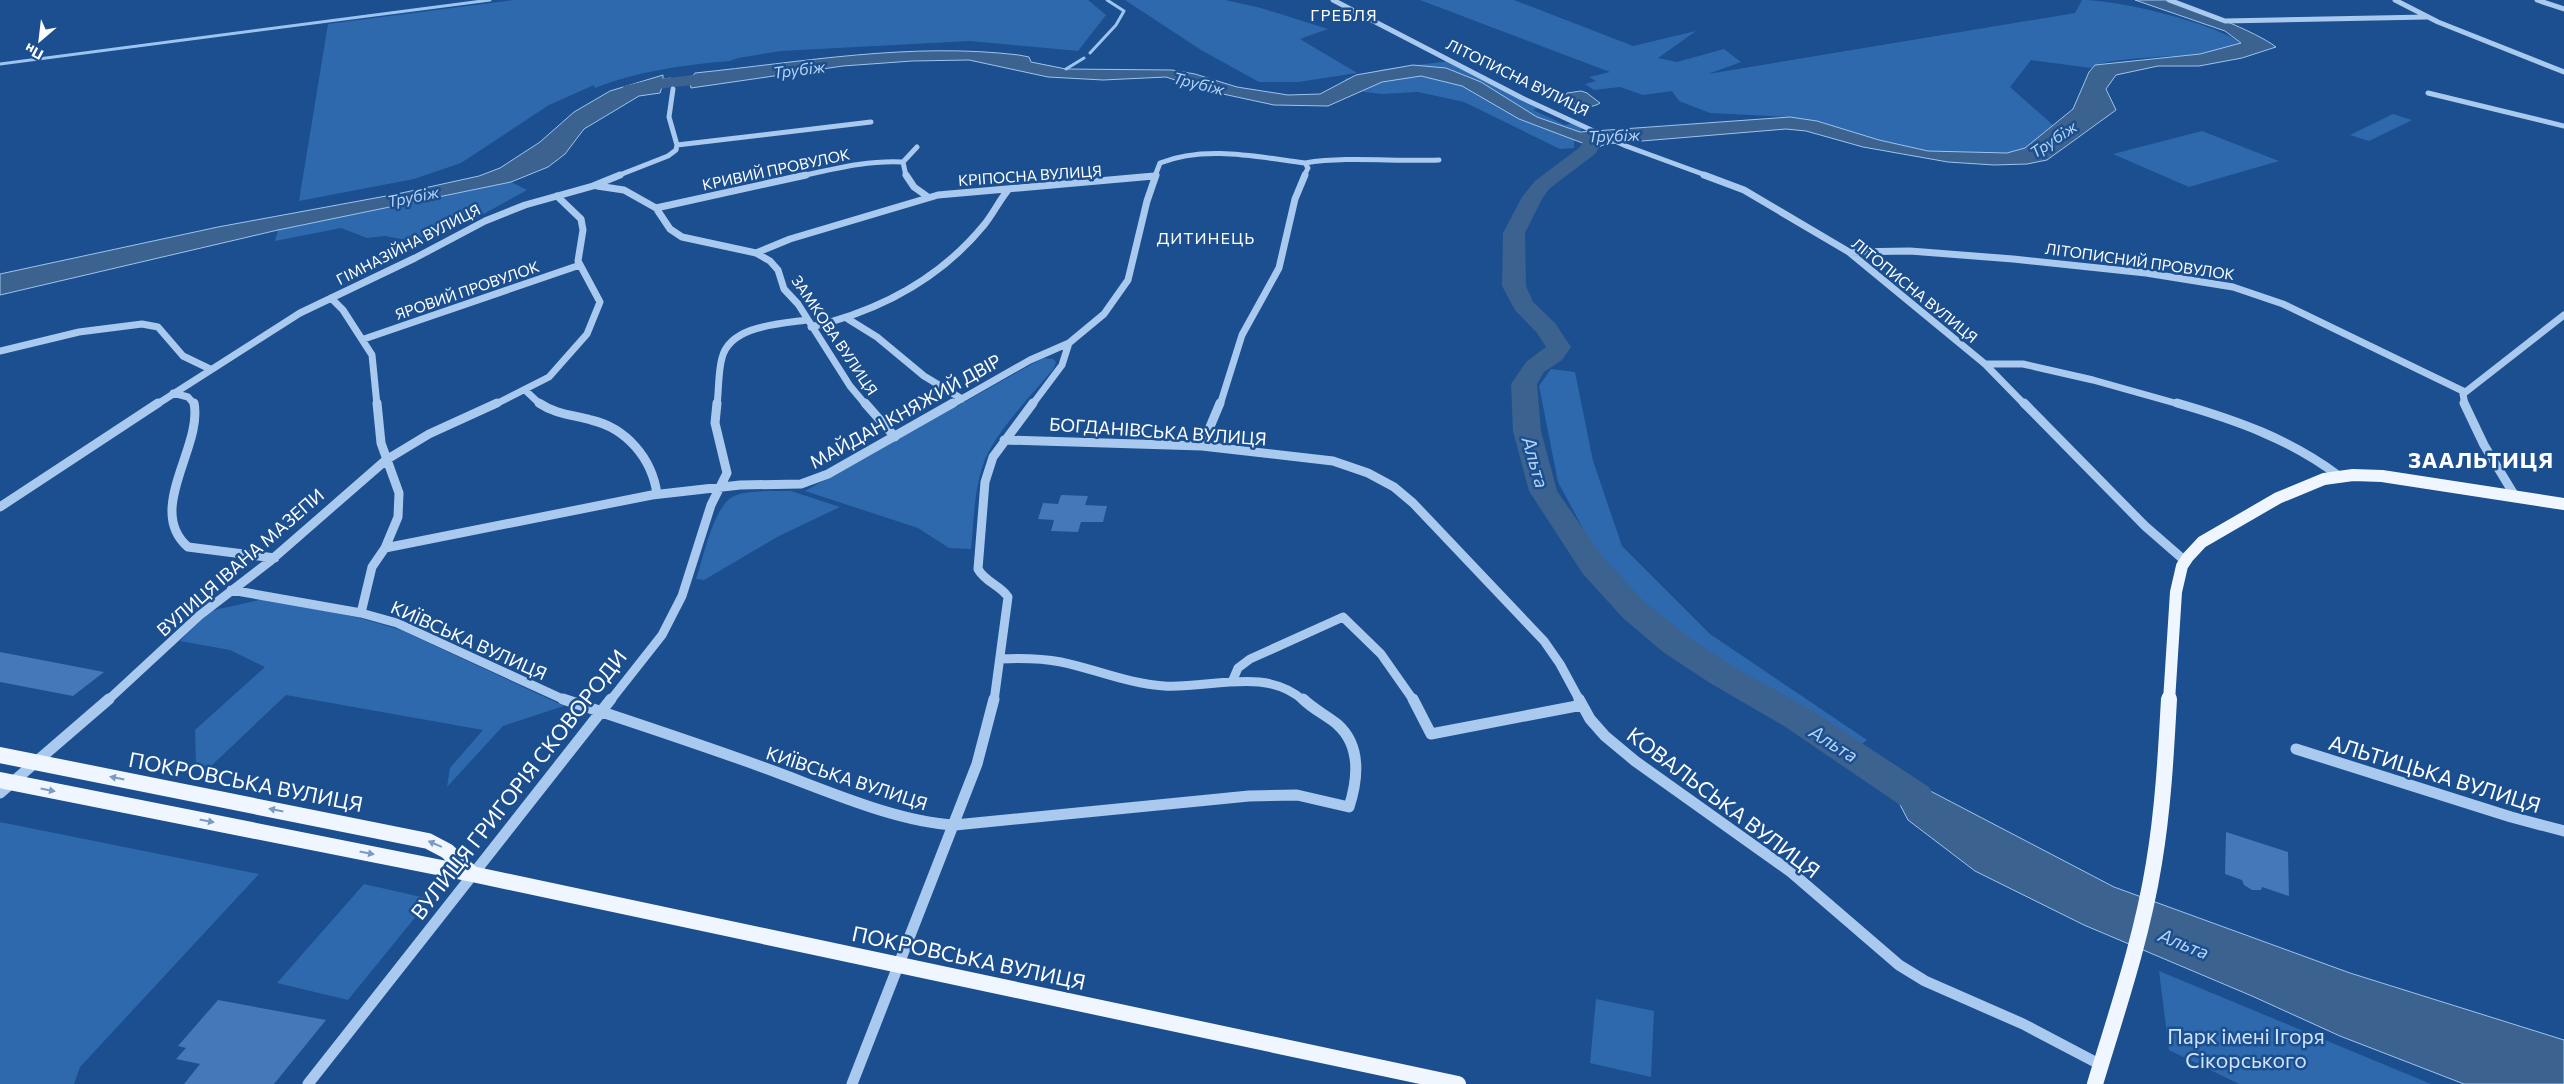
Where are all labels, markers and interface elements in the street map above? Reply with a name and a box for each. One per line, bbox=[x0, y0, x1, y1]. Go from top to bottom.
district label: ГРЕБЛЯ bbox=[1310, 5, 1378, 24]
north arrow bbox=[15, 15, 65, 65]
street label: ЛІТОПИСНА ВУЛИЦЯ bbox=[1444, 35, 1592, 119]
text: Пн bbox=[21, 40, 46, 64]
water label: Трубіж bbox=[772, 56, 827, 82]
water label: Трубіж bbox=[1171, 67, 1227, 99]
water label: Трубіж bbox=[2026, 116, 2080, 162]
water label: Трубіж bbox=[1587, 125, 1641, 145]
street label: КРИВИЙ ПРОВУЛОК bbox=[700, 145, 852, 193]
street label: КРІПОСНА ВУЛИЦЯ bbox=[957, 161, 1103, 189]
water label: Трубіж bbox=[385, 182, 441, 210]
street label: ГІМНАЗІЙНА ВУЛИЦЯ bbox=[333, 200, 483, 288]
district label: ДИТИНЕЦЬ bbox=[1157, 228, 1255, 247]
street label: ЛІТОПИСНА ВУЛИЦЯ bbox=[1849, 234, 1981, 346]
street label: ЛІТОПИСНИЙ ПРОВУЛОК bbox=[2044, 239, 2236, 283]
street label: ЯРОВИЙ ПРОВУЛОК bbox=[392, 257, 542, 323]
street label: ЗАМКОВА ВУЛИЦЯ bbox=[788, 272, 882, 398]
street label: МАЙДАН КНЯЖИЙ ДВІР bbox=[805, 349, 1005, 473]
street label: БОГДАНІВСЬКА ВУЛИЦЯ bbox=[1048, 412, 1268, 450]
water label: Альта bbox=[1517, 433, 1554, 491]
district label: ЗААЛЬТИЦЯ bbox=[2408, 446, 2554, 473]
street label: ВУЛИЦЯ ІВАНА МАЗЕПИ bbox=[152, 483, 328, 641]
street label: КИЇВСЬКА ВУЛИЦЯ bbox=[388, 596, 550, 684]
street label: ВУЛИЦЯ ГРИГОРІЯ СКОВОРОДИ bbox=[405, 644, 631, 924]
water label: Альта bbox=[1805, 719, 1862, 767]
street label: КОВАЛЬСЬКА ВУЛИЦЯ bbox=[1623, 721, 1825, 883]
street label: АЛЬТИЦЬКА ВУЛИЦЯ bbox=[2326, 729, 2544, 817]
street label: КИЇВСЬКА ВУЛИЦЯ bbox=[763, 741, 931, 815]
street label: ПОКРОВСЬКА ВУЛИЦЯ bbox=[127, 746, 365, 816]
one-way arrow bbox=[108, 773, 124, 781]
one-way arrow bbox=[40, 786, 56, 794]
one-way arrow bbox=[268, 805, 284, 813]
one-way arrow bbox=[200, 817, 215, 825]
one-way arrow bbox=[428, 839, 442, 847]
one-way arrow bbox=[359, 849, 374, 857]
street label: ПОКРОВСЬКА ВУЛИЦЯ bbox=[850, 920, 1088, 994]
water label: Альта bbox=[2154, 922, 2213, 964]
park label: Парк імені Ігоря Сікорського bbox=[2167, 1023, 2325, 1072]

